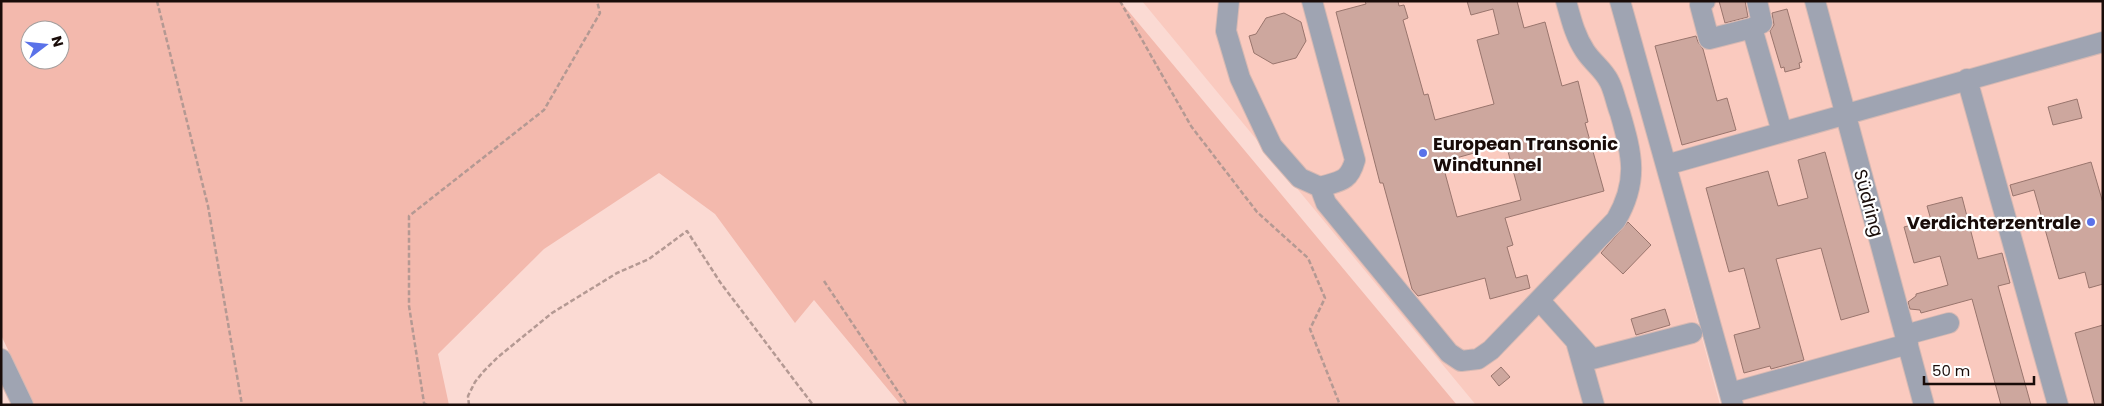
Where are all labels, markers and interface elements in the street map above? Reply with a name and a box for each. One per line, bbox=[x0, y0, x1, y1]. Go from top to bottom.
north arrow bbox=[20, 20, 70, 70]
text: N bbox=[46, 34, 69, 49]
place label: European Transonic Windtunnel bbox=[1433, 131, 1618, 177]
marker: European Transonic Windtunnel bbox=[1417, 147, 1429, 159]
street label: Südring bbox=[1848, 166, 1890, 240]
place label: Verdichterzentrale bbox=[1907, 210, 2081, 235]
marker: Verdichterzentrale bbox=[2085, 216, 2097, 228]
scale bar bbox=[1924, 354, 2034, 386]
text: 50 m bbox=[1932, 360, 1970, 381]

